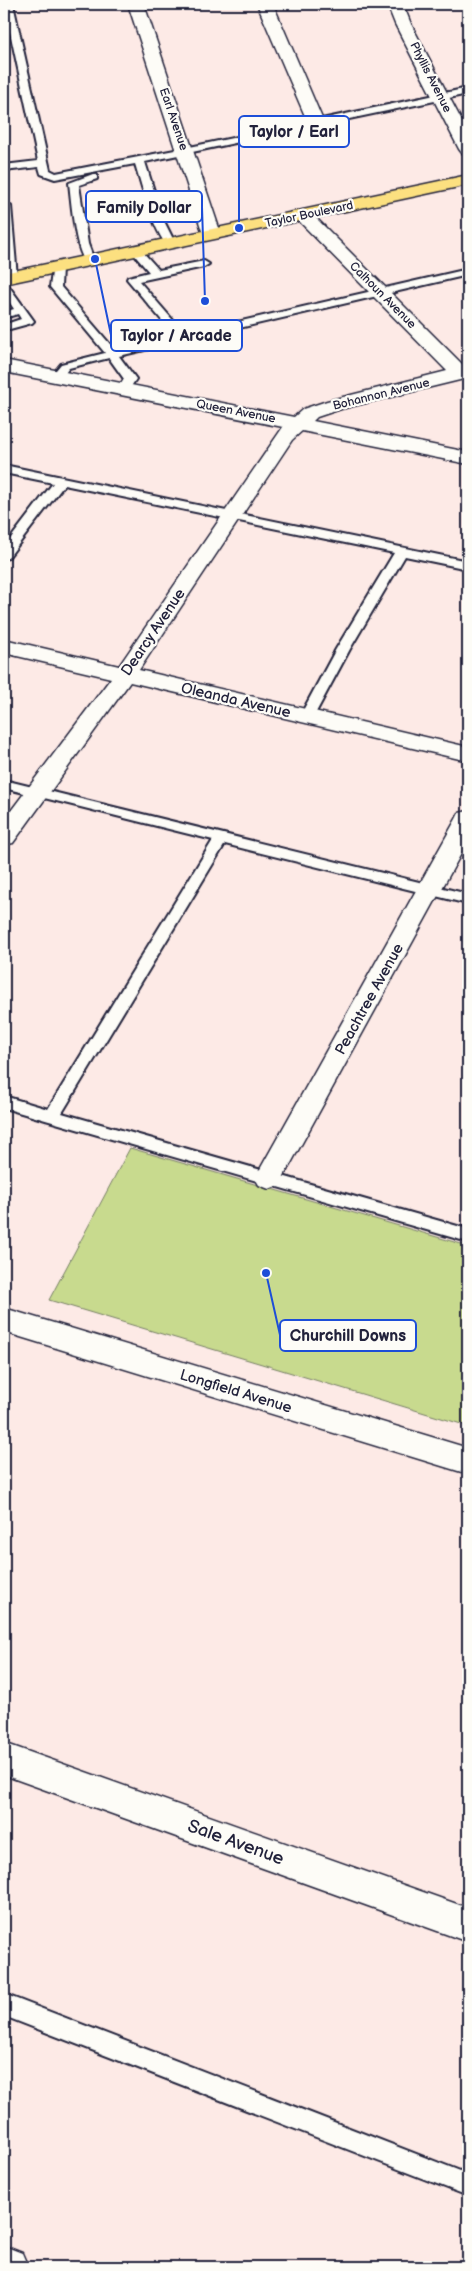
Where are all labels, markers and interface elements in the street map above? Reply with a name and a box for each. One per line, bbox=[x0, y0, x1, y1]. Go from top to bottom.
street label: Phyllis Avenue bbox=[406, 39, 455, 115]
street label: Earl Avenue bbox=[156, 86, 191, 152]
callout: Taylor / Earl bbox=[239, 116, 349, 147]
text: Taylor / Earl bbox=[249, 123, 339, 142]
callout: Family Dollar bbox=[86, 191, 202, 222]
street label: Taylor Boulevard bbox=[264, 198, 355, 231]
text: Family Dollar bbox=[96, 199, 192, 218]
street label: Calhoun Avenue bbox=[346, 259, 419, 332]
callout: Taylor / Arcade bbox=[111, 320, 242, 351]
text: Taylor / Arcade bbox=[120, 327, 232, 346]
street label: Bohannon Avenue bbox=[331, 375, 431, 414]
street label: Queen Avenue bbox=[195, 396, 277, 427]
street label: Dearcy Avenue bbox=[117, 585, 190, 680]
street label: Oleanda Avenue bbox=[179, 679, 293, 722]
street label: Peachtree Avenue bbox=[331, 940, 408, 1058]
callout: Churchill Downs bbox=[280, 1320, 416, 1351]
text: Churchill Downs bbox=[290, 1327, 406, 1346]
street label: Longfield Avenue bbox=[177, 1365, 294, 1418]
street label: Sale Avenue bbox=[185, 1815, 287, 1870]

